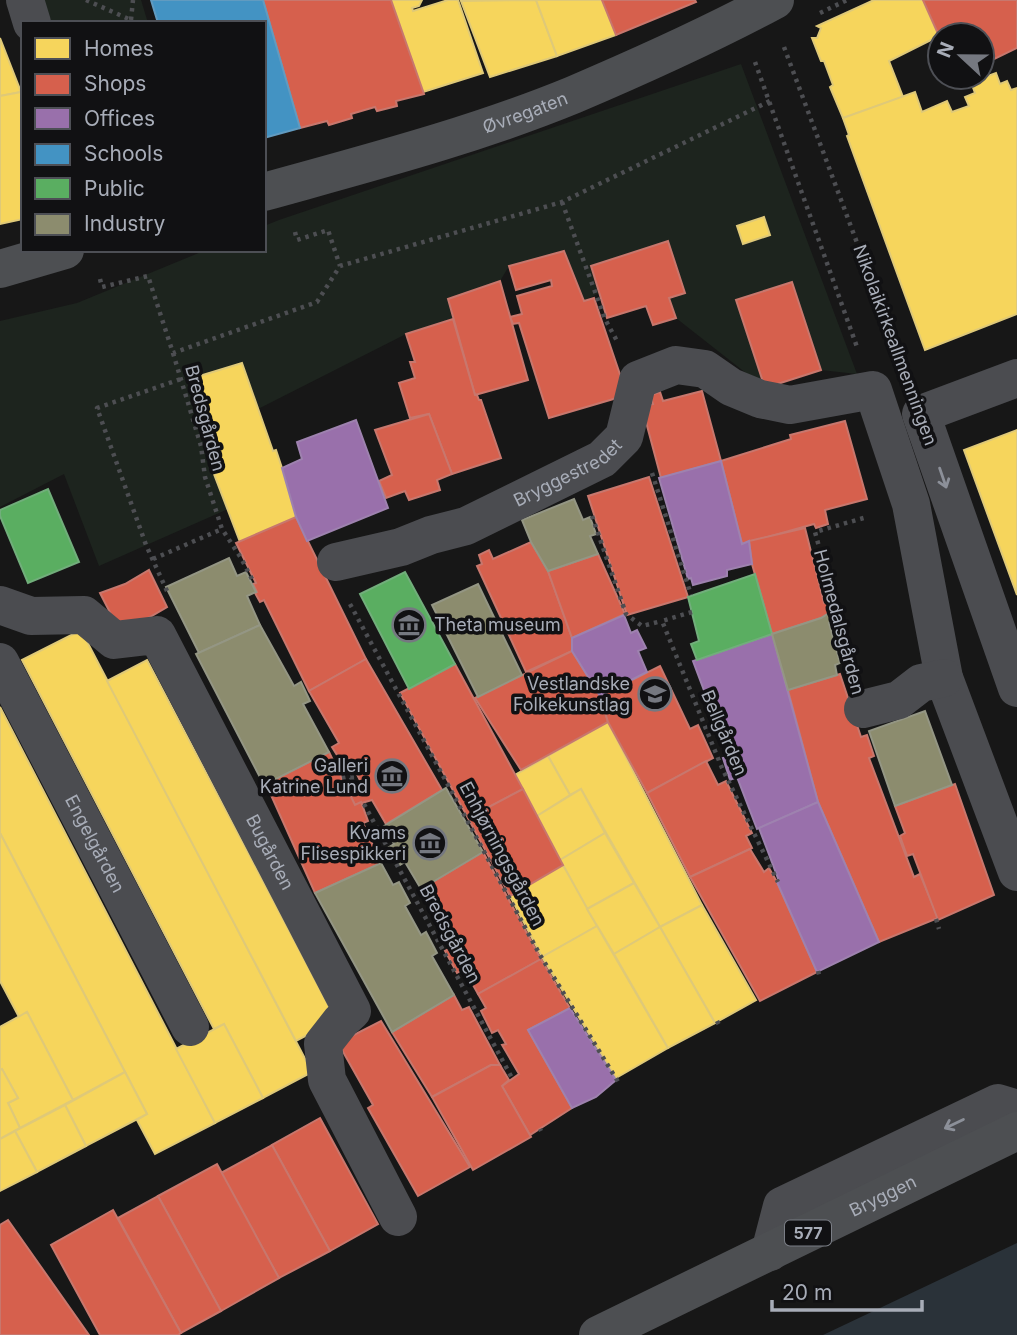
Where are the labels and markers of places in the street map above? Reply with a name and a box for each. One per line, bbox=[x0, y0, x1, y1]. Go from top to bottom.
museum icon: Theta museum bbox=[390, 606, 428, 644]
place label: Theta museum bbox=[434, 614, 561, 635]
place label: Vestlandske Folkekunstlag bbox=[513, 673, 630, 715]
school or university icon: Vestlandske Folkekunstlag bbox=[636, 675, 674, 713]
place label: Galleri Katrine Lund bbox=[260, 755, 368, 797]
museum icon: Galleri Katrine Lund bbox=[373, 757, 411, 795]
place label: Kvams Flisespikkeri bbox=[301, 822, 406, 864]
museum icon: Kvams Flisespikkeri bbox=[411, 824, 449, 862]

